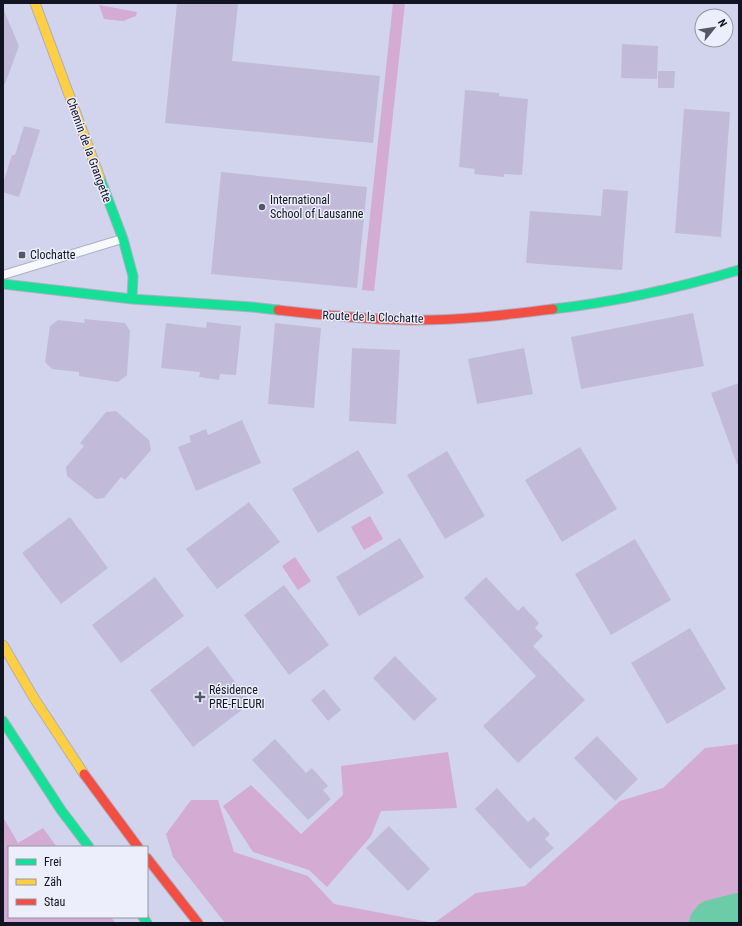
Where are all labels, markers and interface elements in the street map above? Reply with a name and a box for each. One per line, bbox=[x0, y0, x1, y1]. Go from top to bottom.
north arrow bbox=[694, 8, 734, 48]
text: N bbox=[715, 17, 730, 30]
street label: Chemin de la Grangette bbox=[64, 96, 115, 205]
place label: International School of Lausanne bbox=[270, 193, 364, 221]
marker: International School of Lausanne bbox=[257, 202, 267, 212]
place label: Clochatte bbox=[30, 248, 76, 262]
marker: Clochatte bbox=[17, 250, 27, 260]
street label: Route de la Clochatte bbox=[322, 308, 424, 326]
place label: Résidence PRE-FLEURI bbox=[209, 683, 265, 711]
marker: Résidence PRE-FLEURI bbox=[194, 691, 206, 703]
legend bbox=[8, 846, 148, 918]
text: Frei bbox=[44, 855, 62, 869]
text: Zäh bbox=[44, 875, 62, 889]
text: Stau bbox=[44, 895, 66, 909]

